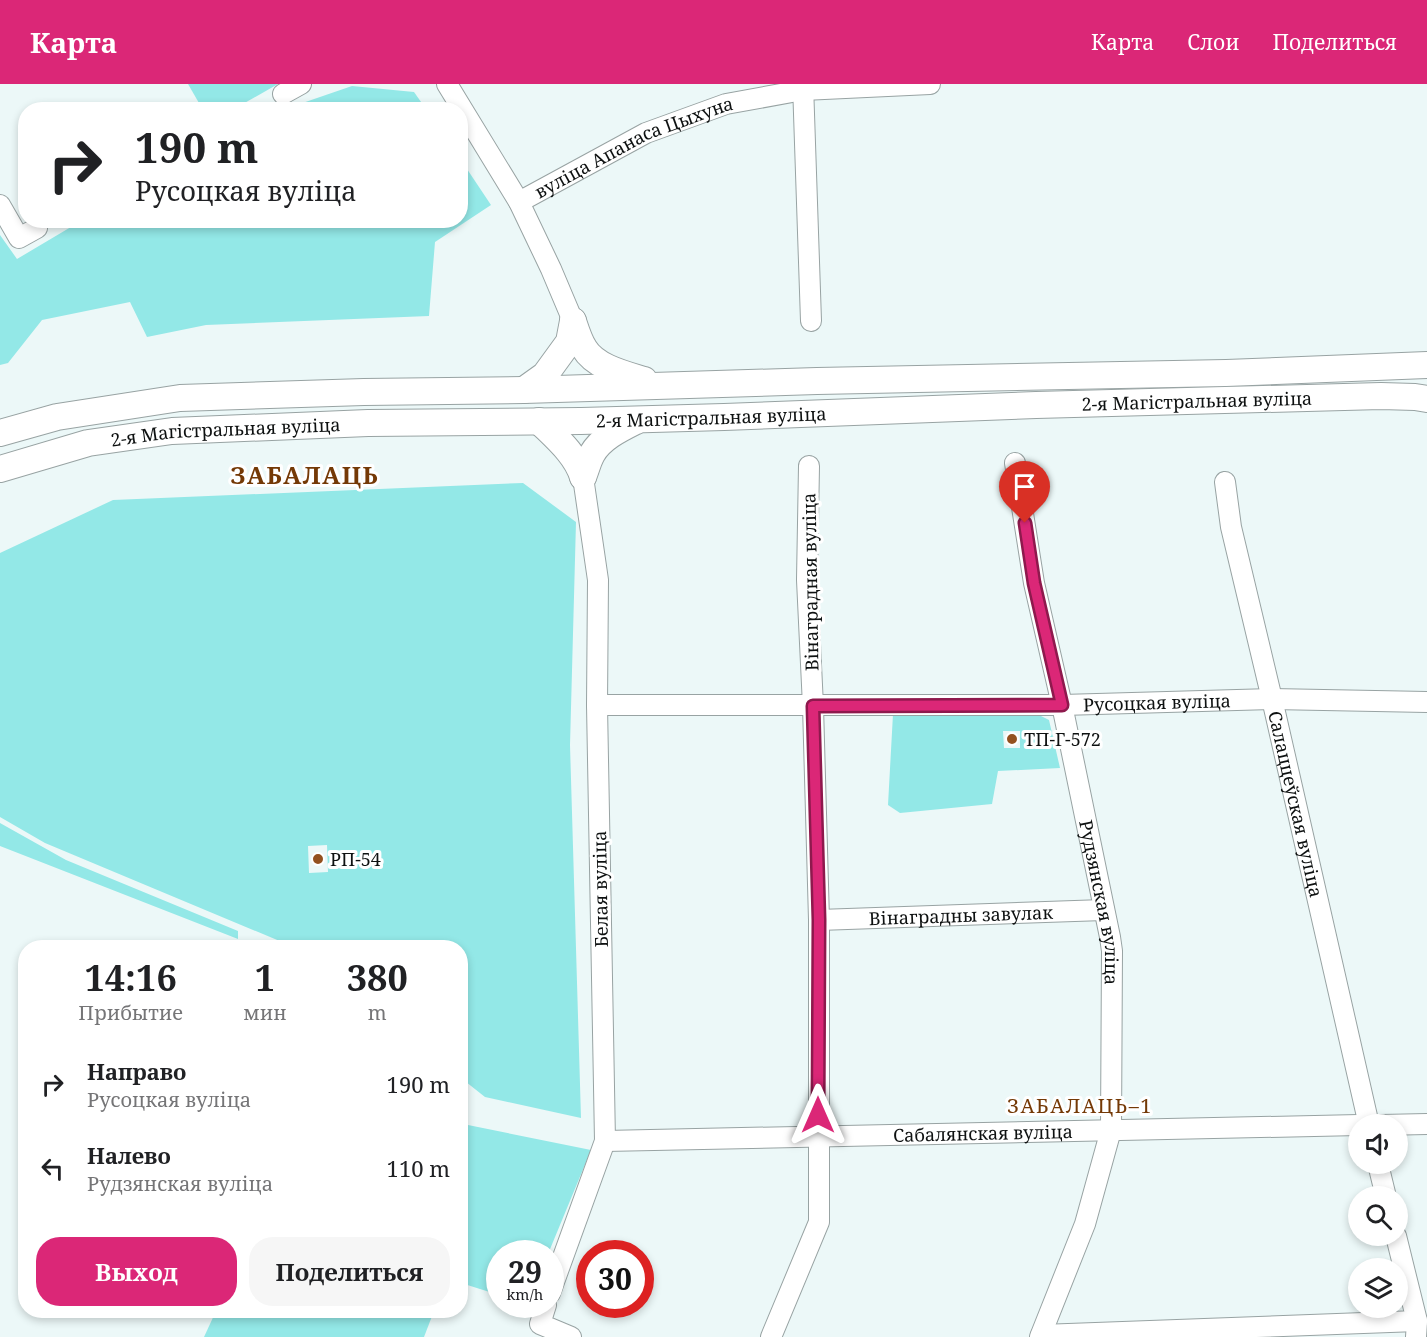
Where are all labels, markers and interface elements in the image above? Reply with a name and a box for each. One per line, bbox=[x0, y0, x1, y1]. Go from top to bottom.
text: Карта bbox=[30, 23, 117, 61]
text: Карта bbox=[1091, 28, 1154, 56]
text: Слои bbox=[1187, 28, 1239, 56]
text: Поделиться bbox=[1272, 28, 1397, 56]
street label: вуліца Апанаса Цыхуна bbox=[530, 91, 735, 203]
text: 190 m bbox=[135, 118, 259, 175]
icon: right bbox=[36, 126, 114, 204]
text: Русоцкая вуліца bbox=[135, 172, 357, 209]
street label: 2-я Магістральная вуліца bbox=[1081, 386, 1312, 416]
street label: 2-я Магістральная вуліца bbox=[596, 401, 827, 433]
street label: 2-я Магістральная вуліца bbox=[109, 412, 341, 452]
district label: ЗАБАЛАЦЬ bbox=[231, 458, 379, 491]
pin bbox=[999, 461, 1050, 523]
icon: arrive bbox=[1008, 470, 1041, 503]
street label: Вінаградная вуліца bbox=[796, 493, 824, 671]
street label: Русоцкая вуліца bbox=[1083, 688, 1231, 716]
street label: Салаццеўская вуліца bbox=[1263, 708, 1329, 900]
place label: ТП-Г-572 bbox=[1024, 727, 1101, 751]
marker: ТП-Г-572 bbox=[1005, 732, 1019, 746]
street label: Рудзянская вуліца bbox=[1074, 818, 1124, 985]
street label: Белая вуліца bbox=[587, 830, 613, 948]
place label: РП-54 bbox=[330, 847, 381, 871]
marker: РП-54 bbox=[311, 852, 325, 866]
street label: Вінаградны завулак bbox=[868, 900, 1054, 930]
text: 14:16 bbox=[84, 953, 177, 1002]
text: 1 bbox=[255, 953, 275, 1002]
text: 380 bbox=[347, 953, 408, 1002]
text: Прибытие bbox=[78, 999, 183, 1026]
text: мин bbox=[243, 999, 287, 1026]
text: m bbox=[368, 999, 387, 1026]
text: Направо bbox=[87, 1056, 186, 1086]
icon: right bbox=[36, 1068, 69, 1101]
text: 190 m bbox=[387, 1069, 450, 1099]
position arrow bbox=[786, 1083, 850, 1147]
text: Русоцкая вуліца bbox=[87, 1086, 251, 1113]
district label: ЗАБАЛАЦЬ–1 bbox=[1007, 1092, 1153, 1119]
map controls bbox=[1348, 1114, 1408, 1318]
button: sound bbox=[1348, 1114, 1408, 1174]
street label: Сабалянская вуліца bbox=[893, 1119, 1073, 1147]
text: Налево bbox=[87, 1140, 171, 1170]
icon: left bbox=[36, 1152, 69, 1185]
text: 110 m bbox=[387, 1153, 450, 1183]
text: Рудзянская вуліца bbox=[87, 1170, 273, 1197]
button: search bbox=[1348, 1186, 1408, 1246]
button: Выход bbox=[36, 1237, 237, 1306]
button: Поделиться bbox=[249, 1237, 450, 1306]
speed limit sign: 30 bbox=[576, 1240, 654, 1318]
text: 29 bbox=[508, 1251, 542, 1292]
button: layers bbox=[1348, 1258, 1408, 1318]
text: km/h bbox=[507, 1284, 543, 1304]

